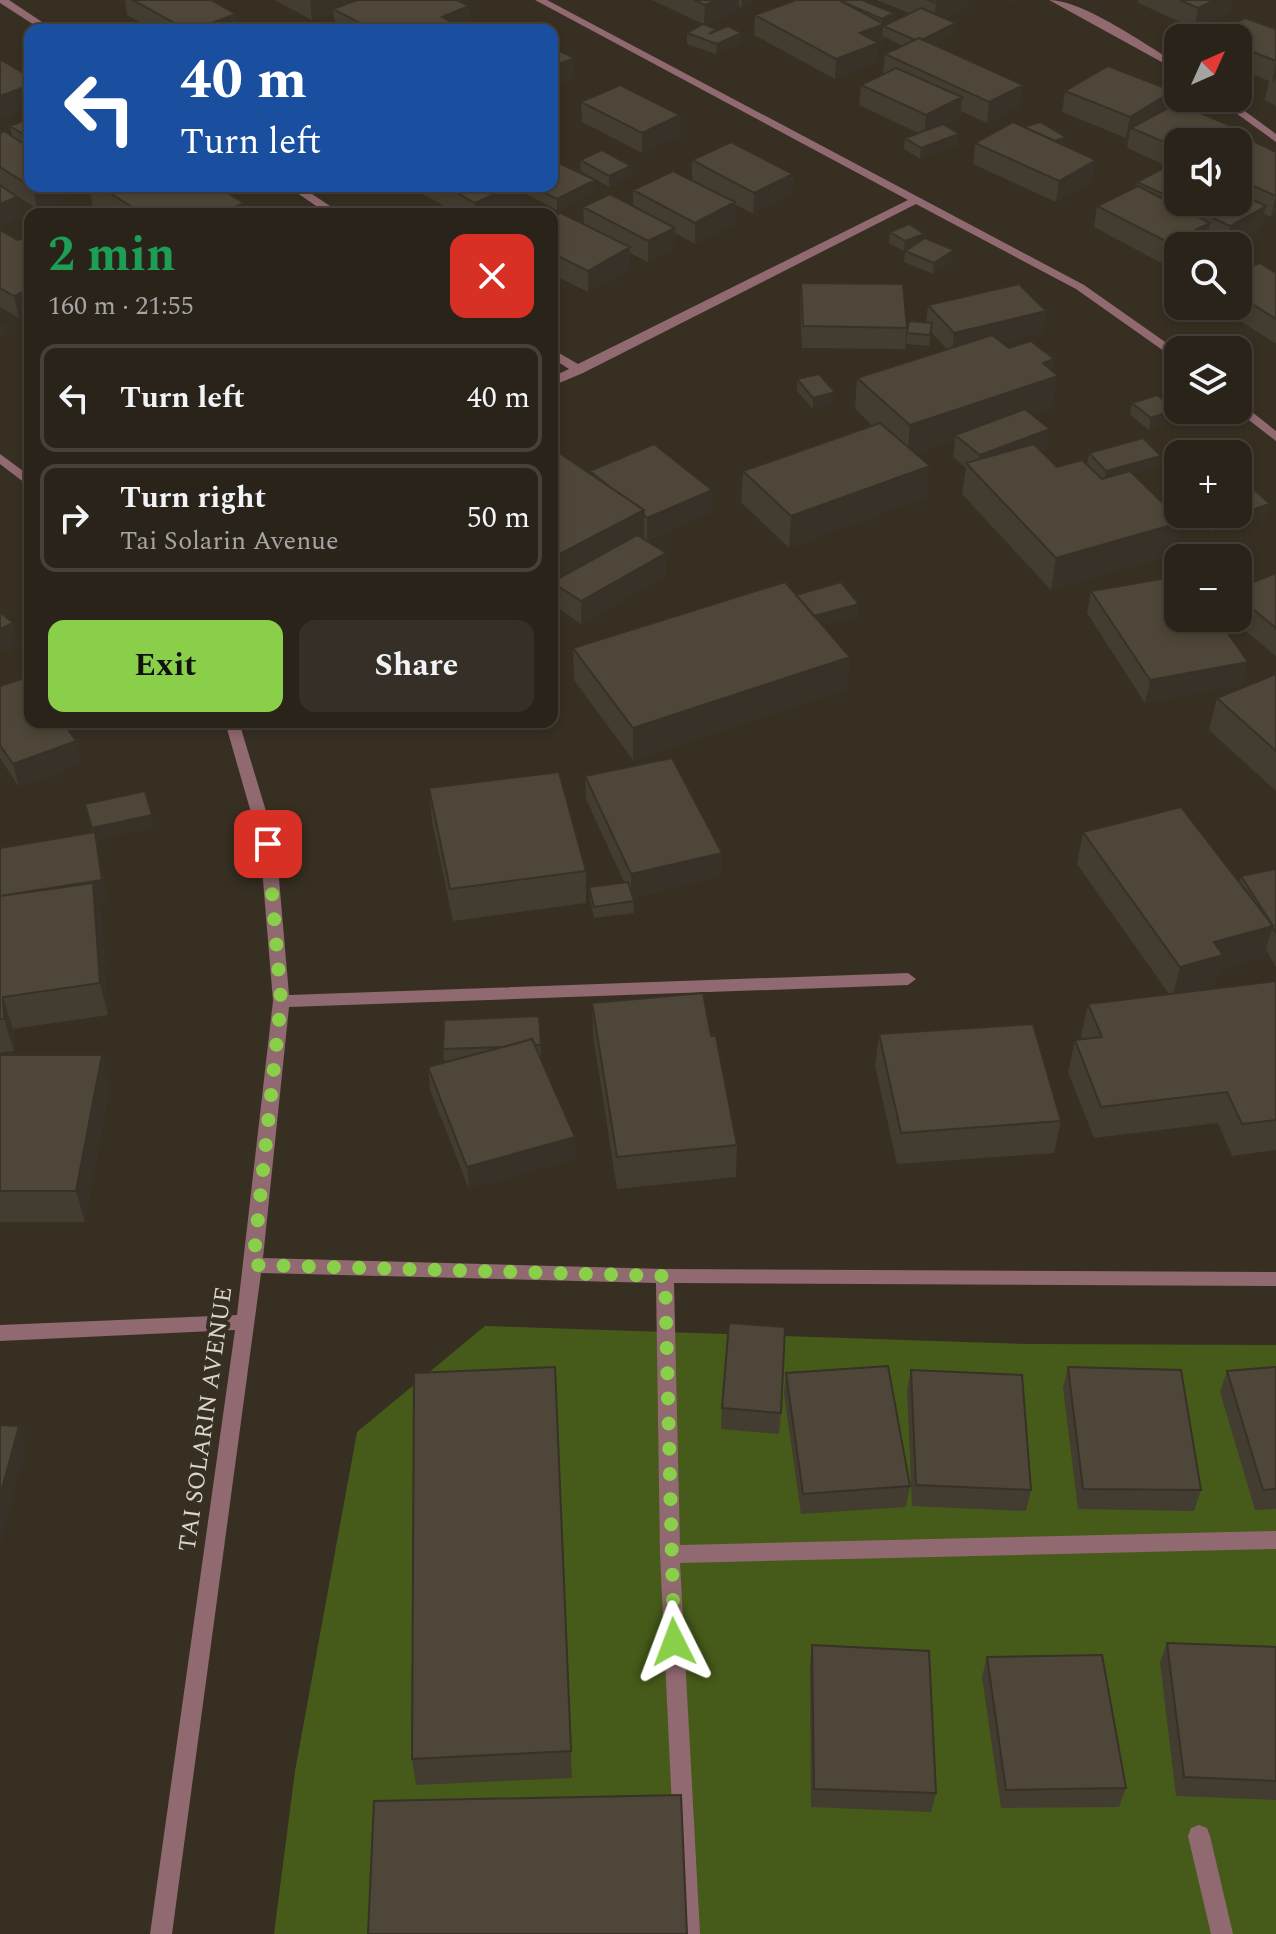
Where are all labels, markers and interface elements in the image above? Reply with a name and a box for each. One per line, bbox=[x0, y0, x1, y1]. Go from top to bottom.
north arrow bbox=[1164, 24, 1252, 112]
map controls bbox=[1164, 24, 1252, 632]
text: 40 m bbox=[180, 38, 307, 123]
icon: left bbox=[48, 56, 152, 160]
text: Turn left bbox=[180, 115, 321, 170]
button: sound bbox=[1164, 128, 1252, 216]
text: 2 min bbox=[48, 219, 176, 292]
button: search bbox=[1164, 232, 1252, 320]
button: close bbox=[450, 234, 534, 318]
text: 160 m · 21:55 bbox=[48, 286, 194, 326]
button: layers bbox=[1164, 336, 1252, 424]
text: Turn left bbox=[120, 375, 245, 421]
text: 40 m bbox=[467, 375, 530, 421]
icon: left bbox=[52, 376, 96, 420]
button: + bbox=[1164, 440, 1252, 528]
text: Turn right bbox=[120, 475, 266, 521]
text: 50 m bbox=[467, 495, 530, 541]
icon: right bbox=[52, 496, 96, 540]
text: Tai Solarin Avenue bbox=[120, 521, 338, 561]
button: − bbox=[1164, 544, 1252, 632]
button: Exit bbox=[48, 620, 283, 712]
button: Share bbox=[299, 620, 534, 712]
pin bbox=[234, 810, 302, 878]
icon: arrive bbox=[246, 822, 290, 866]
street label: TAI SOLARIN AVENUE bbox=[170, 1284, 242, 1554]
position arrow bbox=[632, 1600, 716, 1684]

